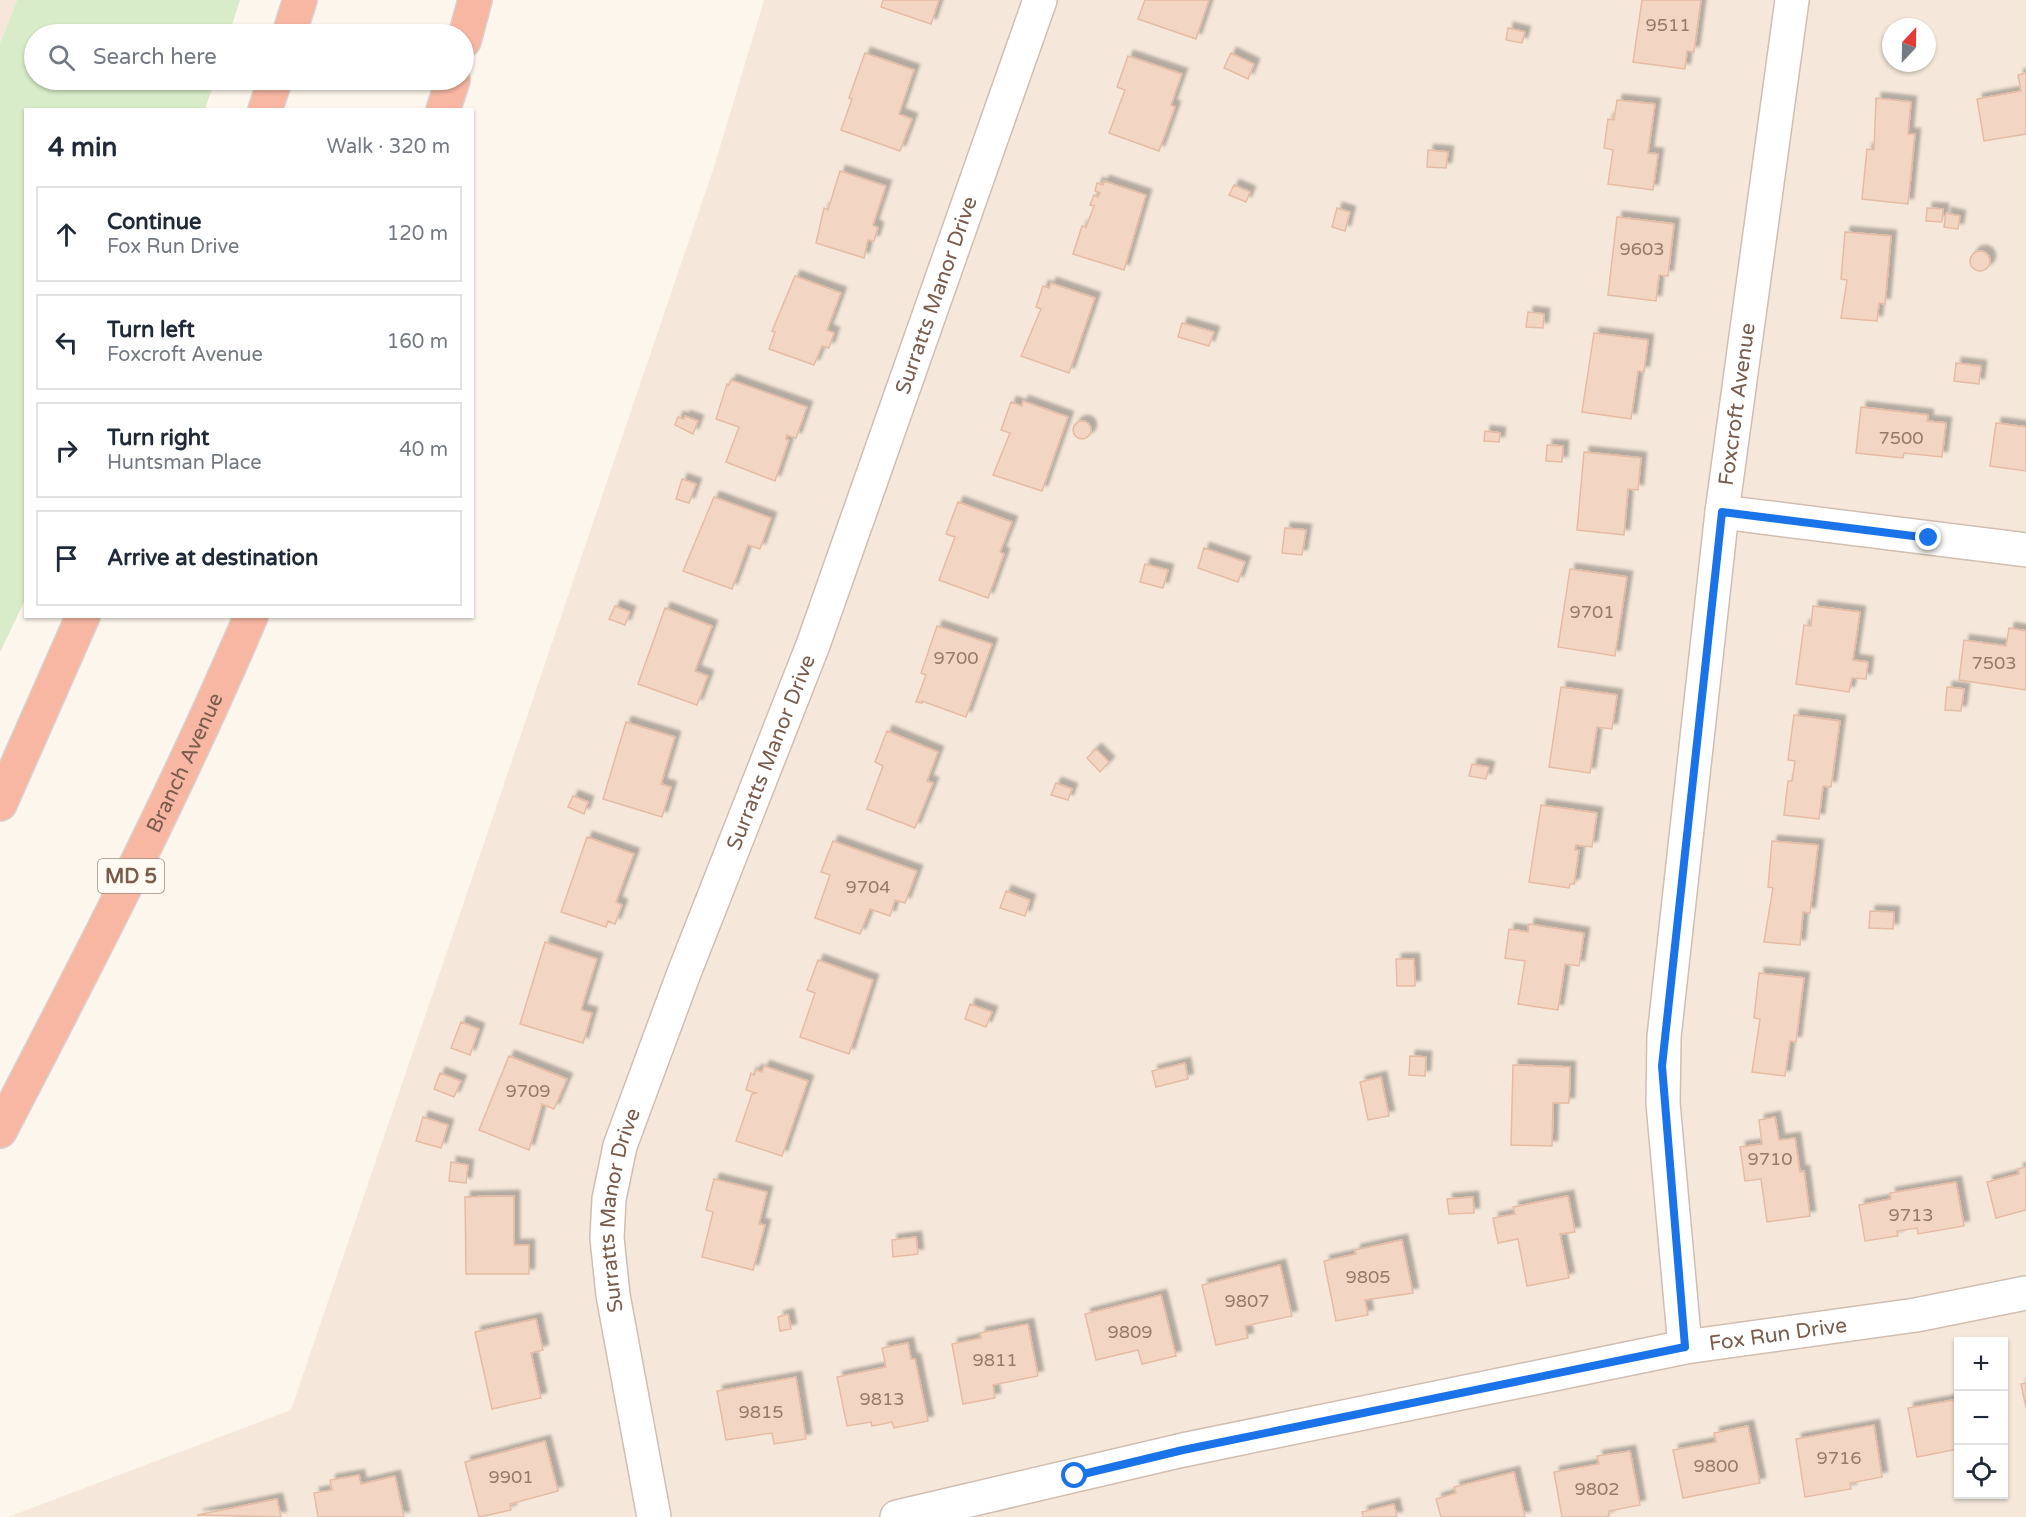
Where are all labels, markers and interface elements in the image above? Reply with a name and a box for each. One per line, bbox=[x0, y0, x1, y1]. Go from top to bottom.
house number: 9511 bbox=[1645, 14, 1691, 36]
north arrow bbox=[1882, 18, 1936, 72]
search box bbox=[24, 24, 474, 90]
icon: search bbox=[45, 41, 78, 74]
text: Search here bbox=[93, 44, 217, 70]
text: 4 min bbox=[48, 132, 117, 163]
text: Walk · 320 m bbox=[327, 135, 450, 159]
street label: Surratts Manor Drive bbox=[890, 193, 983, 398]
text: Continue bbox=[107, 209, 202, 235]
icon: ahead bbox=[50, 218, 83, 251]
text: 120 m bbox=[387, 222, 448, 246]
text: Fox Run Drive bbox=[107, 235, 239, 259]
house number: 9603 bbox=[1619, 238, 1665, 260]
text: Turn left bbox=[107, 317, 195, 343]
street label: Foxcroft Avenue bbox=[1714, 321, 1761, 487]
icon: left bbox=[50, 326, 83, 359]
text: 160 m bbox=[387, 330, 448, 354]
text: Foxcroft Avenue bbox=[107, 343, 263, 367]
text: Turn right bbox=[107, 425, 209, 451]
house number: 7500 bbox=[1878, 427, 1924, 449]
icon: right bbox=[50, 434, 83, 467]
text: 40 m bbox=[399, 438, 448, 462]
text: Huntsman Place bbox=[107, 451, 262, 475]
route end bbox=[1915, 524, 1941, 550]
icon: arrive bbox=[50, 542, 83, 575]
text: Arrive at destination bbox=[107, 545, 318, 571]
house number: 9701 bbox=[1569, 601, 1615, 623]
house number: 9700 bbox=[933, 647, 979, 669]
street label: Surratts Manor Drive bbox=[722, 651, 821, 854]
house number: 7503 bbox=[1971, 652, 2017, 674]
street label: Branch Avenue bbox=[142, 689, 229, 837]
road number: MD 5 bbox=[98, 859, 164, 893]
house number: 9704 bbox=[845, 876, 891, 898]
house number: 9709 bbox=[505, 1080, 551, 1102]
street label: Surratts Manor Drive bbox=[595, 1105, 646, 1315]
house number: 9710 bbox=[1747, 1148, 1793, 1170]
house number: 9713 bbox=[1888, 1204, 1934, 1226]
house number: 9805 bbox=[1345, 1266, 1391, 1288]
house number: 9807 bbox=[1224, 1290, 1270, 1312]
street label: Fox Run Drive bbox=[1707, 1313, 1849, 1357]
house number: 9809 bbox=[1107, 1321, 1153, 1343]
map controls bbox=[1954, 1337, 2008, 1499]
button: + bbox=[1954, 1337, 2008, 1391]
house number: 9811 bbox=[972, 1349, 1018, 1371]
house number: 9813 bbox=[859, 1388, 905, 1410]
button: − bbox=[1954, 1391, 2008, 1445]
house number: 9815 bbox=[738, 1401, 784, 1423]
button: locate bbox=[1954, 1445, 2008, 1499]
house number: 9716 bbox=[1816, 1447, 1862, 1469]
house number: 9800 bbox=[1693, 1455, 1739, 1477]
route start bbox=[1061, 1462, 1087, 1488]
house number: 9901 bbox=[488, 1466, 534, 1488]
house number: 9802 bbox=[1574, 1478, 1620, 1500]

